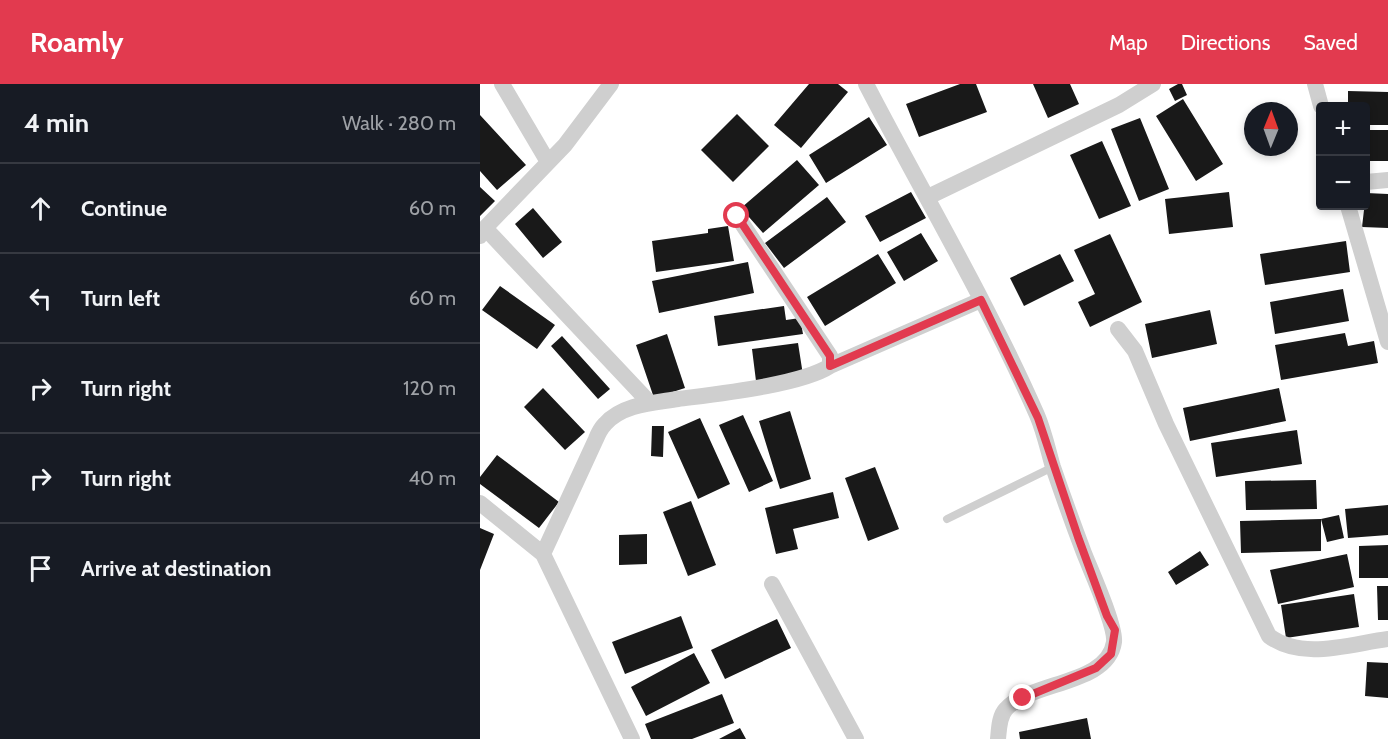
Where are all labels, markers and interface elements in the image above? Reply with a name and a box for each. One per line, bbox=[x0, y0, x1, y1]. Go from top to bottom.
text: Roamly bbox=[30, 25, 124, 59]
text: Map bbox=[1109, 30, 1148, 55]
text: Directions bbox=[1181, 30, 1270, 55]
text: Saved bbox=[1303, 30, 1358, 55]
north arrow bbox=[1244, 102, 1298, 156]
map controls bbox=[1316, 102, 1370, 210]
button: + bbox=[1316, 102, 1370, 156]
text: 4 min bbox=[24, 107, 89, 139]
text: Walk · 280 m bbox=[342, 111, 456, 135]
button: − bbox=[1316, 156, 1370, 210]
icon: ahead bbox=[24, 192, 57, 225]
text: Continue bbox=[81, 195, 167, 222]
text: 60 m bbox=[409, 196, 456, 220]
route start bbox=[723, 202, 749, 228]
icon: left bbox=[24, 282, 57, 315]
text: Turn left bbox=[81, 285, 160, 312]
text: 60 m bbox=[409, 286, 456, 310]
icon: right bbox=[24, 372, 57, 405]
text: Turn right bbox=[81, 375, 171, 402]
text: 120 m bbox=[403, 376, 456, 400]
icon: right bbox=[24, 462, 57, 495]
text: Turn right bbox=[81, 465, 171, 492]
text: 40 m bbox=[408, 466, 456, 490]
icon: arrive bbox=[24, 552, 57, 585]
text: Arrive at destination bbox=[81, 555, 271, 582]
route end bbox=[1009, 684, 1035, 710]

